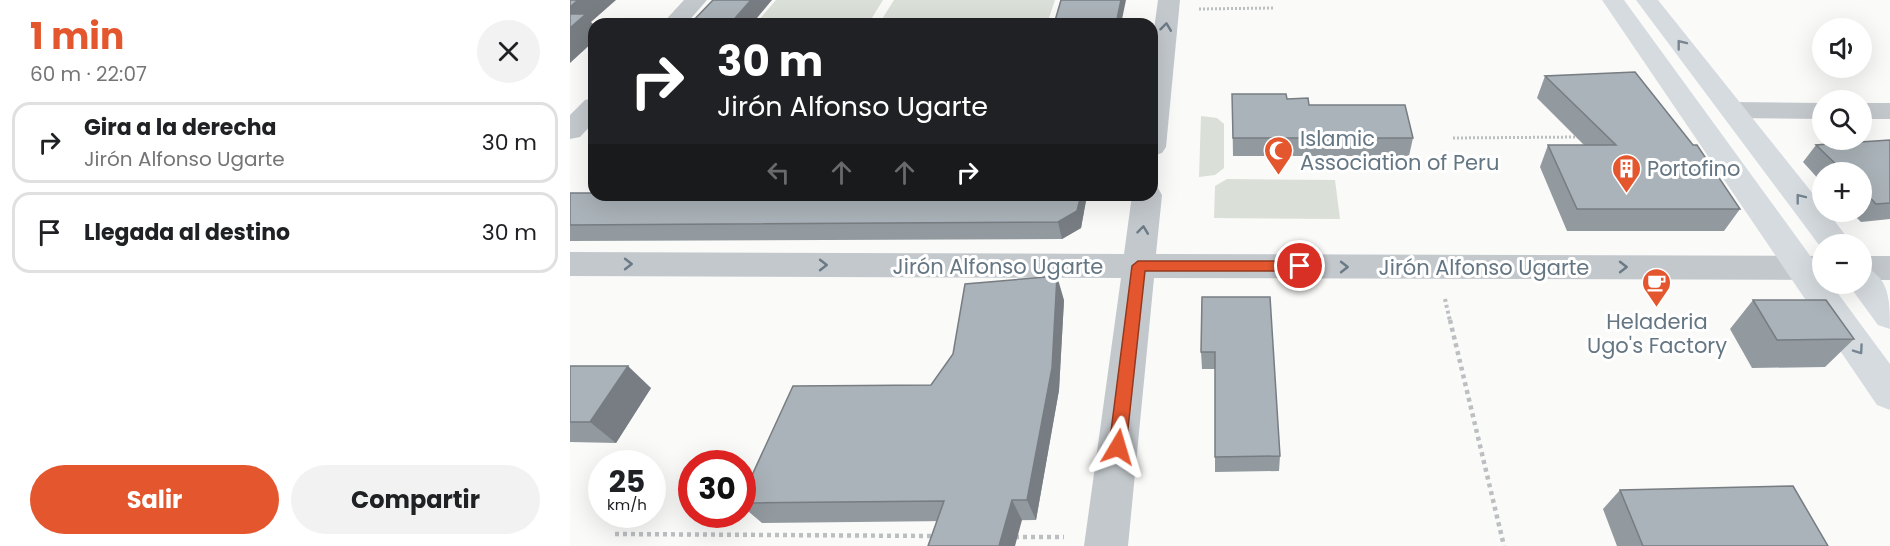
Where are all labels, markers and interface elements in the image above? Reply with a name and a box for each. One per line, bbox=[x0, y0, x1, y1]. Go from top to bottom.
text: 1 min bbox=[30, 11, 124, 62]
map controls bbox=[1812, 18, 1872, 294]
button: sound bbox=[1812, 18, 1872, 78]
button: close bbox=[477, 20, 540, 83]
one-way arrow bbox=[1159, 22, 1172, 31]
text: 30 m bbox=[717, 32, 823, 91]
one-way arrow bbox=[1677, 40, 1688, 51]
icon: right bbox=[618, 42, 696, 120]
text: 60 m · 22:07 bbox=[30, 60, 147, 88]
text: Jirón Alfonso Ugarte bbox=[717, 88, 988, 125]
button: search bbox=[1812, 90, 1872, 150]
text: Gira a la derecha bbox=[84, 112, 277, 143]
place label: Islamic Association of Peru bbox=[1300, 124, 1499, 177]
icon: right bbox=[33, 126, 66, 159]
text: 30 m bbox=[482, 127, 537, 158]
mosque icon: Islamic Association of Peru bbox=[1263, 134, 1295, 176]
text: Jirón Alfonso Ugarte bbox=[84, 145, 285, 173]
building icon: Portofino bbox=[1610, 152, 1642, 194]
place label: Portofino bbox=[1647, 154, 1740, 183]
icon: left bbox=[762, 156, 795, 189]
icon: ahead bbox=[825, 156, 858, 189]
icon: ahead bbox=[888, 156, 921, 189]
icon: right bbox=[951, 156, 984, 189]
button: + bbox=[1812, 162, 1872, 222]
one-way arrow bbox=[1796, 194, 1807, 205]
icon: arrive bbox=[33, 216, 66, 249]
text: Llegada al destino bbox=[84, 217, 290, 248]
text: 30 m bbox=[482, 217, 537, 248]
one-way arrow bbox=[1136, 226, 1148, 235]
button: − bbox=[1812, 234, 1872, 294]
pin bbox=[1274, 240, 1325, 291]
icon: arrive bbox=[1283, 249, 1316, 282]
street label: Jirón Alfonso Ugarte bbox=[893, 252, 1103, 281]
street label: Jirón Alfonso Ugarte bbox=[1379, 253, 1589, 282]
one-way arrow bbox=[624, 258, 633, 270]
one-way arrow bbox=[819, 259, 828, 271]
one-way arrow bbox=[1339, 261, 1348, 273]
one-way arrow bbox=[1618, 261, 1627, 273]
cafe icon: Heladeria Ugo's Factory bbox=[1641, 266, 1673, 308]
place label: Heladeria Ugo's Factory bbox=[1587, 307, 1727, 360]
one-way arrow bbox=[1852, 343, 1863, 354]
position arrow bbox=[1086, 415, 1150, 479]
speed limit sign: 30 bbox=[678, 450, 756, 528]
text: 25 bbox=[609, 460, 645, 503]
button: Salir bbox=[30, 465, 279, 534]
button: Compartir bbox=[291, 465, 540, 534]
text: km/h bbox=[607, 494, 647, 515]

